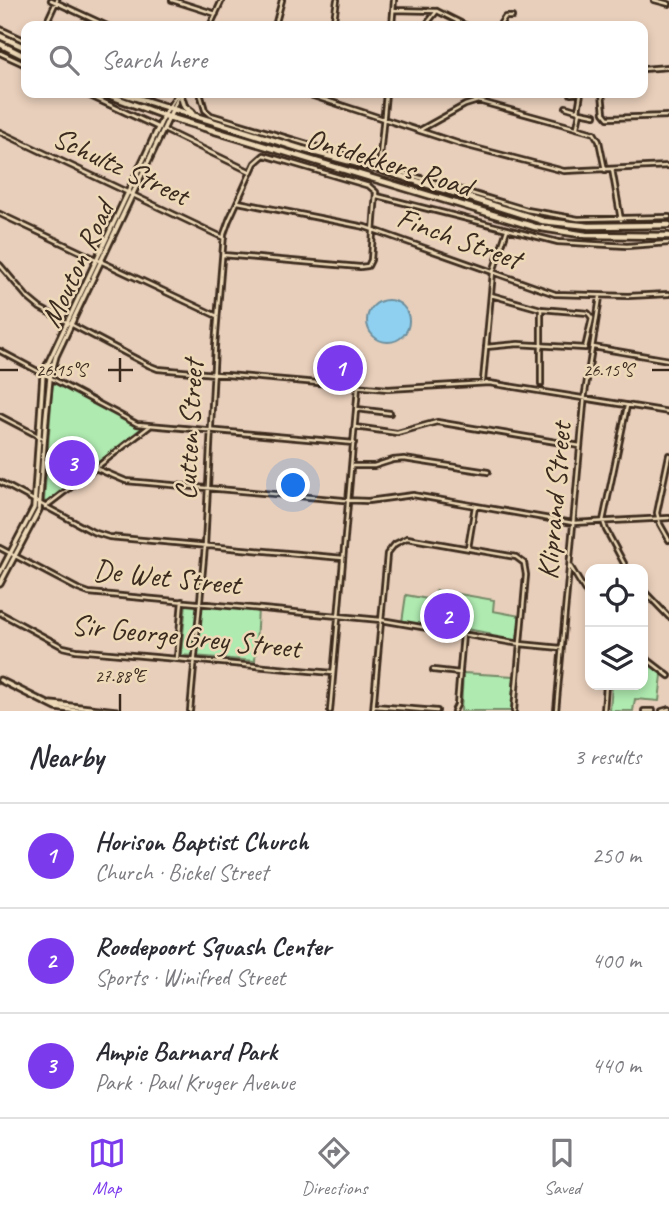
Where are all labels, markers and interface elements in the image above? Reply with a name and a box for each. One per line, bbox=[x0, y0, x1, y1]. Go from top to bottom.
search box bbox=[21, 21, 648, 98]
icon: search bbox=[45, 41, 83, 79]
text: Search here bbox=[101, 43, 207, 76]
street label: Schultz Street bbox=[47, 118, 198, 215]
street label: Ontdekkers Road bbox=[302, 119, 480, 206]
street label: Mouton Road bbox=[31, 191, 124, 333]
street label: Finch Street bbox=[392, 198, 530, 279]
pin: 1 bbox=[317, 342, 363, 394]
street label: Cutten Street bbox=[166, 355, 212, 501]
text: 26.15°S bbox=[36, 359, 89, 381]
text: 26.15°S bbox=[583, 359, 636, 381]
street label: Kliprand Street bbox=[528, 418, 580, 581]
pin: 3 bbox=[49, 437, 95, 489]
your location bbox=[276, 468, 310, 502]
street label: De Wet Street bbox=[92, 550, 245, 604]
map controls bbox=[585, 564, 648, 690]
button: locate bbox=[585, 564, 648, 627]
pin: 2 bbox=[424, 590, 470, 642]
street label: Sir George Grey Street bbox=[70, 605, 305, 667]
button: layers bbox=[585, 627, 648, 690]
text: 27.88°E bbox=[95, 665, 148, 687]
text: Nearby bbox=[28, 738, 104, 776]
text: 3 results bbox=[574, 742, 641, 771]
text: Horison Baptist Church bbox=[95, 825, 308, 858]
text: 1 bbox=[46, 841, 56, 870]
text: 250 m bbox=[592, 841, 641, 870]
text: Church · Bickel Street bbox=[95, 858, 268, 887]
text: Roodepoort Squash Center bbox=[95, 930, 331, 963]
text: 2 bbox=[46, 946, 56, 975]
text: 400 m bbox=[592, 946, 641, 975]
text: Sports · Winifred Street bbox=[95, 963, 285, 992]
text: Ampie Barnard Park bbox=[95, 1035, 277, 1068]
text: 3 bbox=[46, 1051, 56, 1080]
text: 440 m bbox=[592, 1051, 641, 1080]
text: Park · Paul Kruger Avenue bbox=[95, 1068, 295, 1097]
tab: Map bbox=[88, 1134, 126, 1200]
tab: Directions bbox=[301, 1134, 368, 1200]
tab: Saved bbox=[543, 1134, 581, 1200]

